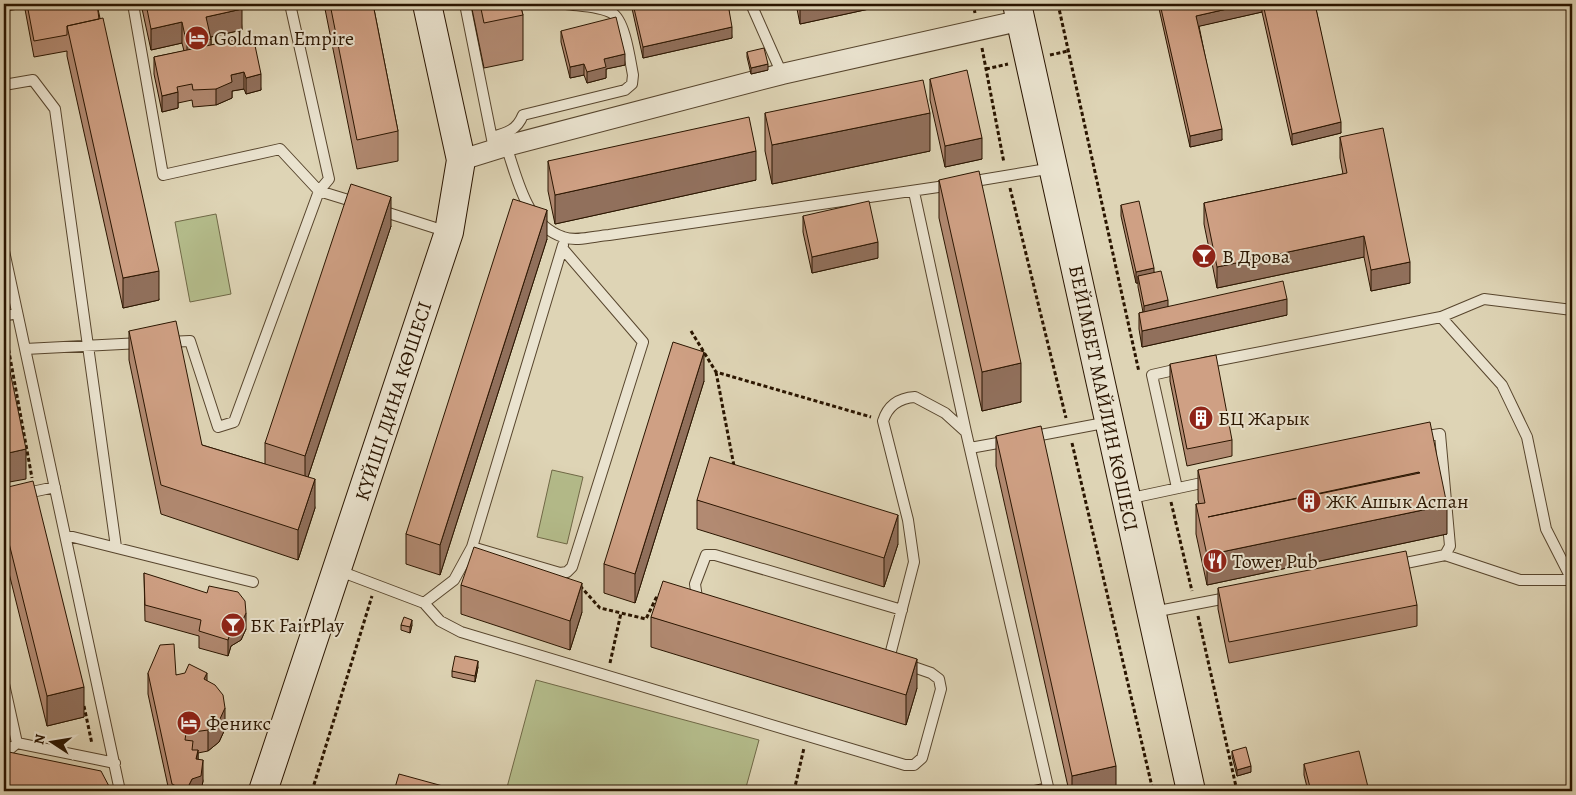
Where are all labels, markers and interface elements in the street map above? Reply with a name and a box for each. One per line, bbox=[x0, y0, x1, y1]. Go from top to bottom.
hotel icon: Goldman Empire bbox=[184, 25, 210, 51]
place label: Goldman Empire bbox=[214, 25, 354, 52]
bar icon: В Дрова bbox=[1191, 243, 1217, 269]
place label: В Дрова bbox=[1222, 243, 1291, 270]
street label: БЕЙІМБЕТ МАЙЛИН КӨШЕСІ bbox=[1062, 263, 1145, 533]
street label: КҮЙШІ ДИНА КӨШЕСІ bbox=[348, 298, 438, 504]
building icon: БЦ Жарык bbox=[1188, 405, 1214, 431]
place label: БЦ Жарык bbox=[1218, 405, 1310, 432]
building icon: ЖК Ашык Аспан bbox=[1296, 488, 1322, 514]
place label: ЖК Ашык Аспан bbox=[1326, 488, 1469, 515]
restaurant icon: Tower Pub bbox=[1202, 548, 1228, 574]
place label: Tower Pub bbox=[1232, 548, 1318, 575]
bar icon: БК FairPlay bbox=[220, 612, 246, 638]
place label: БК FairPlay bbox=[250, 612, 345, 639]
hotel icon: Феникс bbox=[176, 710, 202, 736]
place label: Феникс bbox=[206, 710, 271, 737]
north arrow bbox=[28, 718, 78, 768]
text: N bbox=[29, 732, 50, 746]

